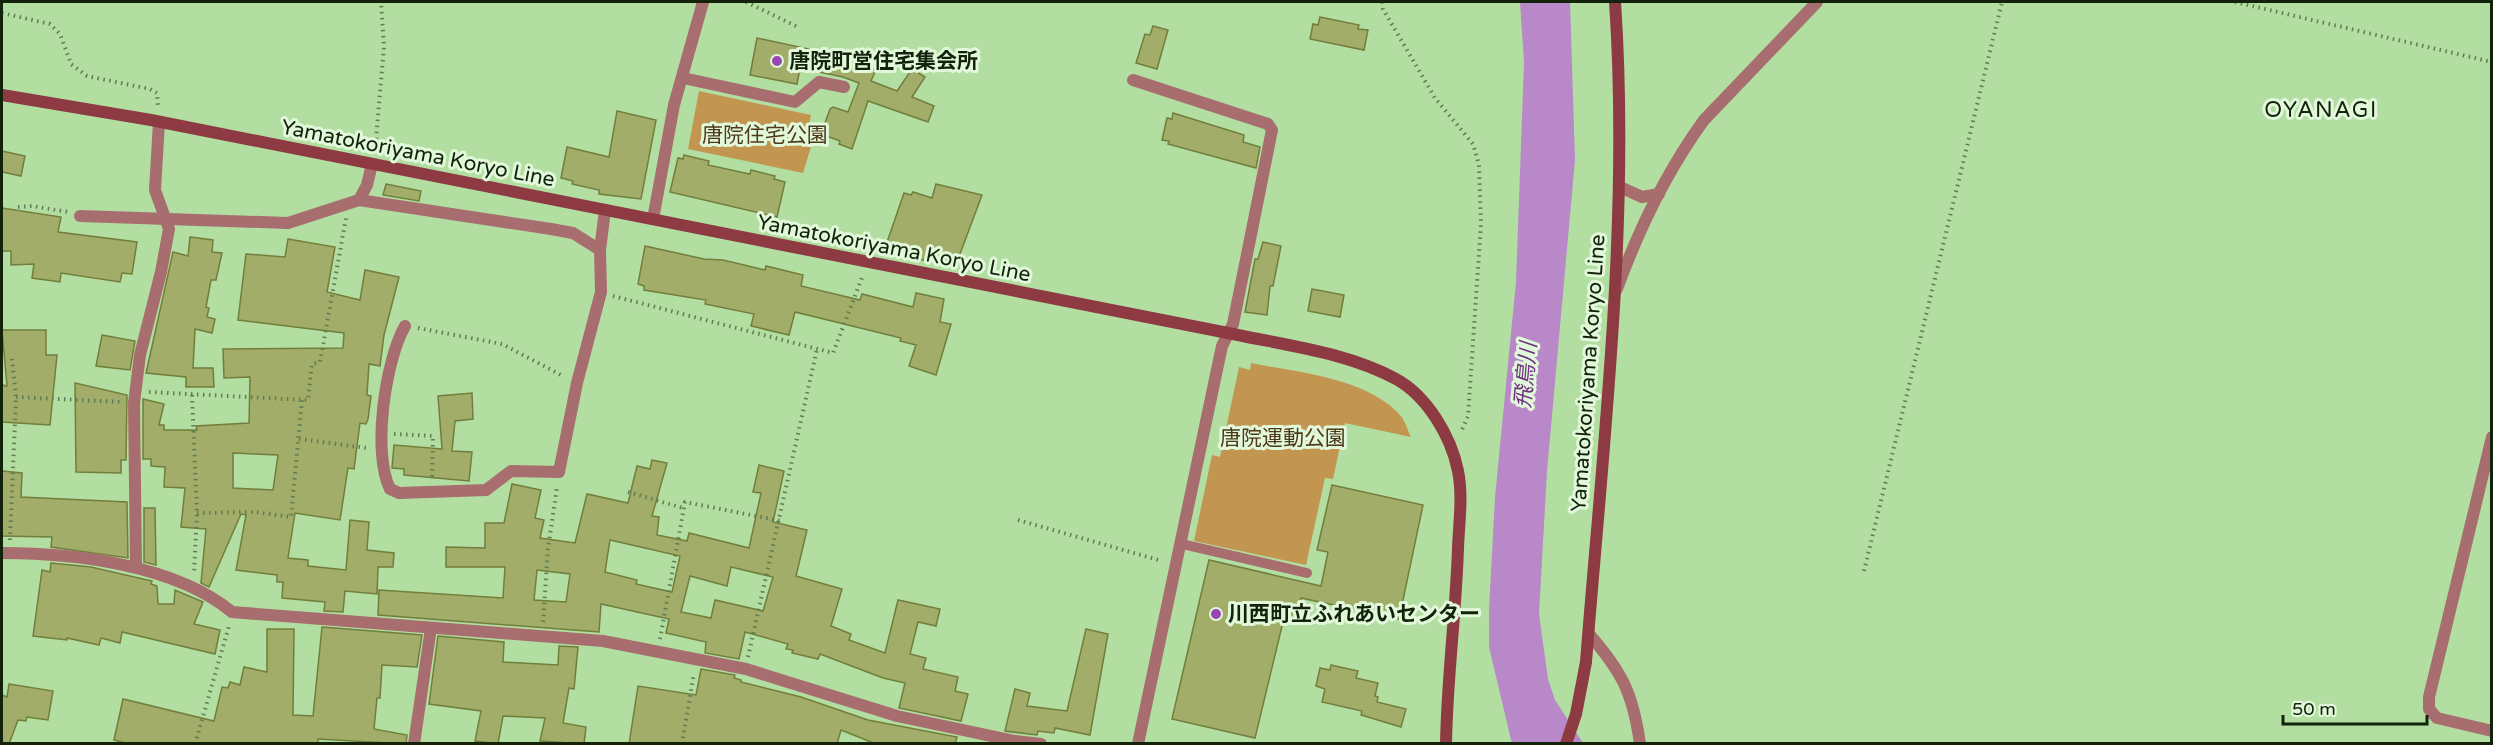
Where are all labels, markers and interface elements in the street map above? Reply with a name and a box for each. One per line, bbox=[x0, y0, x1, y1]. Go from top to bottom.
place label: 唐院町営住宅集会所 bbox=[789, 49, 978, 74]
marker: 唐院町営住宅集会所 bbox=[770, 54, 784, 68]
district label: OYANAGI bbox=[2264, 97, 2378, 123]
street label: Yamatokoriyama Koryo Line bbox=[279, 115, 557, 192]
park label: 唐院住宅公園 bbox=[702, 123, 828, 148]
street label: Yamatokoriyama Koryo Line bbox=[755, 210, 1033, 287]
street label: Yamatokoriyama Koryo Line bbox=[1566, 233, 1611, 513]
water label: 飛鳥川 bbox=[1510, 339, 1542, 409]
park label: 唐院運動公園 bbox=[1220, 426, 1346, 451]
place label: 川西町立ふれあいセンター bbox=[1228, 602, 1480, 627]
marker: 川西町立ふれあいセンター bbox=[1209, 607, 1223, 621]
scale bar bbox=[2283, 688, 2427, 726]
text: 50 m bbox=[2292, 698, 2336, 720]

